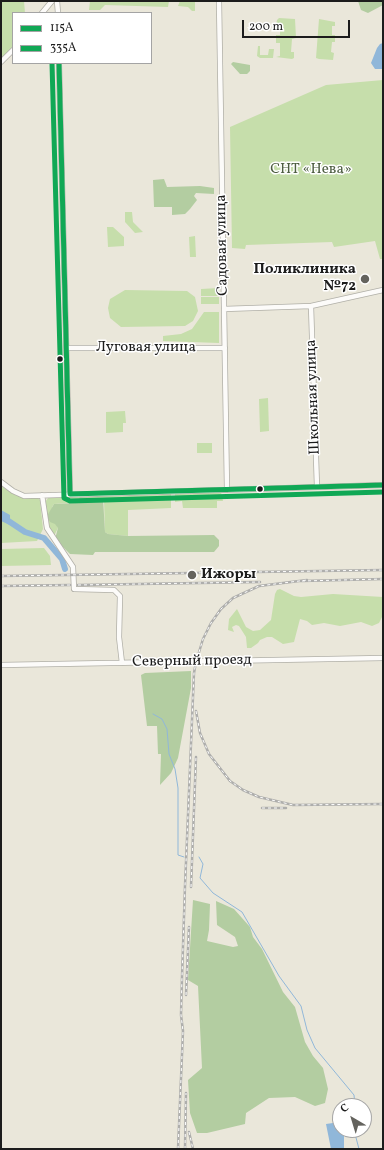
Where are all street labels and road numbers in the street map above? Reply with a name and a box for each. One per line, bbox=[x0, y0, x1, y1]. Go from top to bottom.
street label: Садовая улица bbox=[213, 194, 233, 296]
street label: Луговая улица bbox=[96, 339, 196, 357]
street label: Школьная улица bbox=[303, 339, 325, 455]
street label: Северный проезд bbox=[132, 652, 252, 672]

